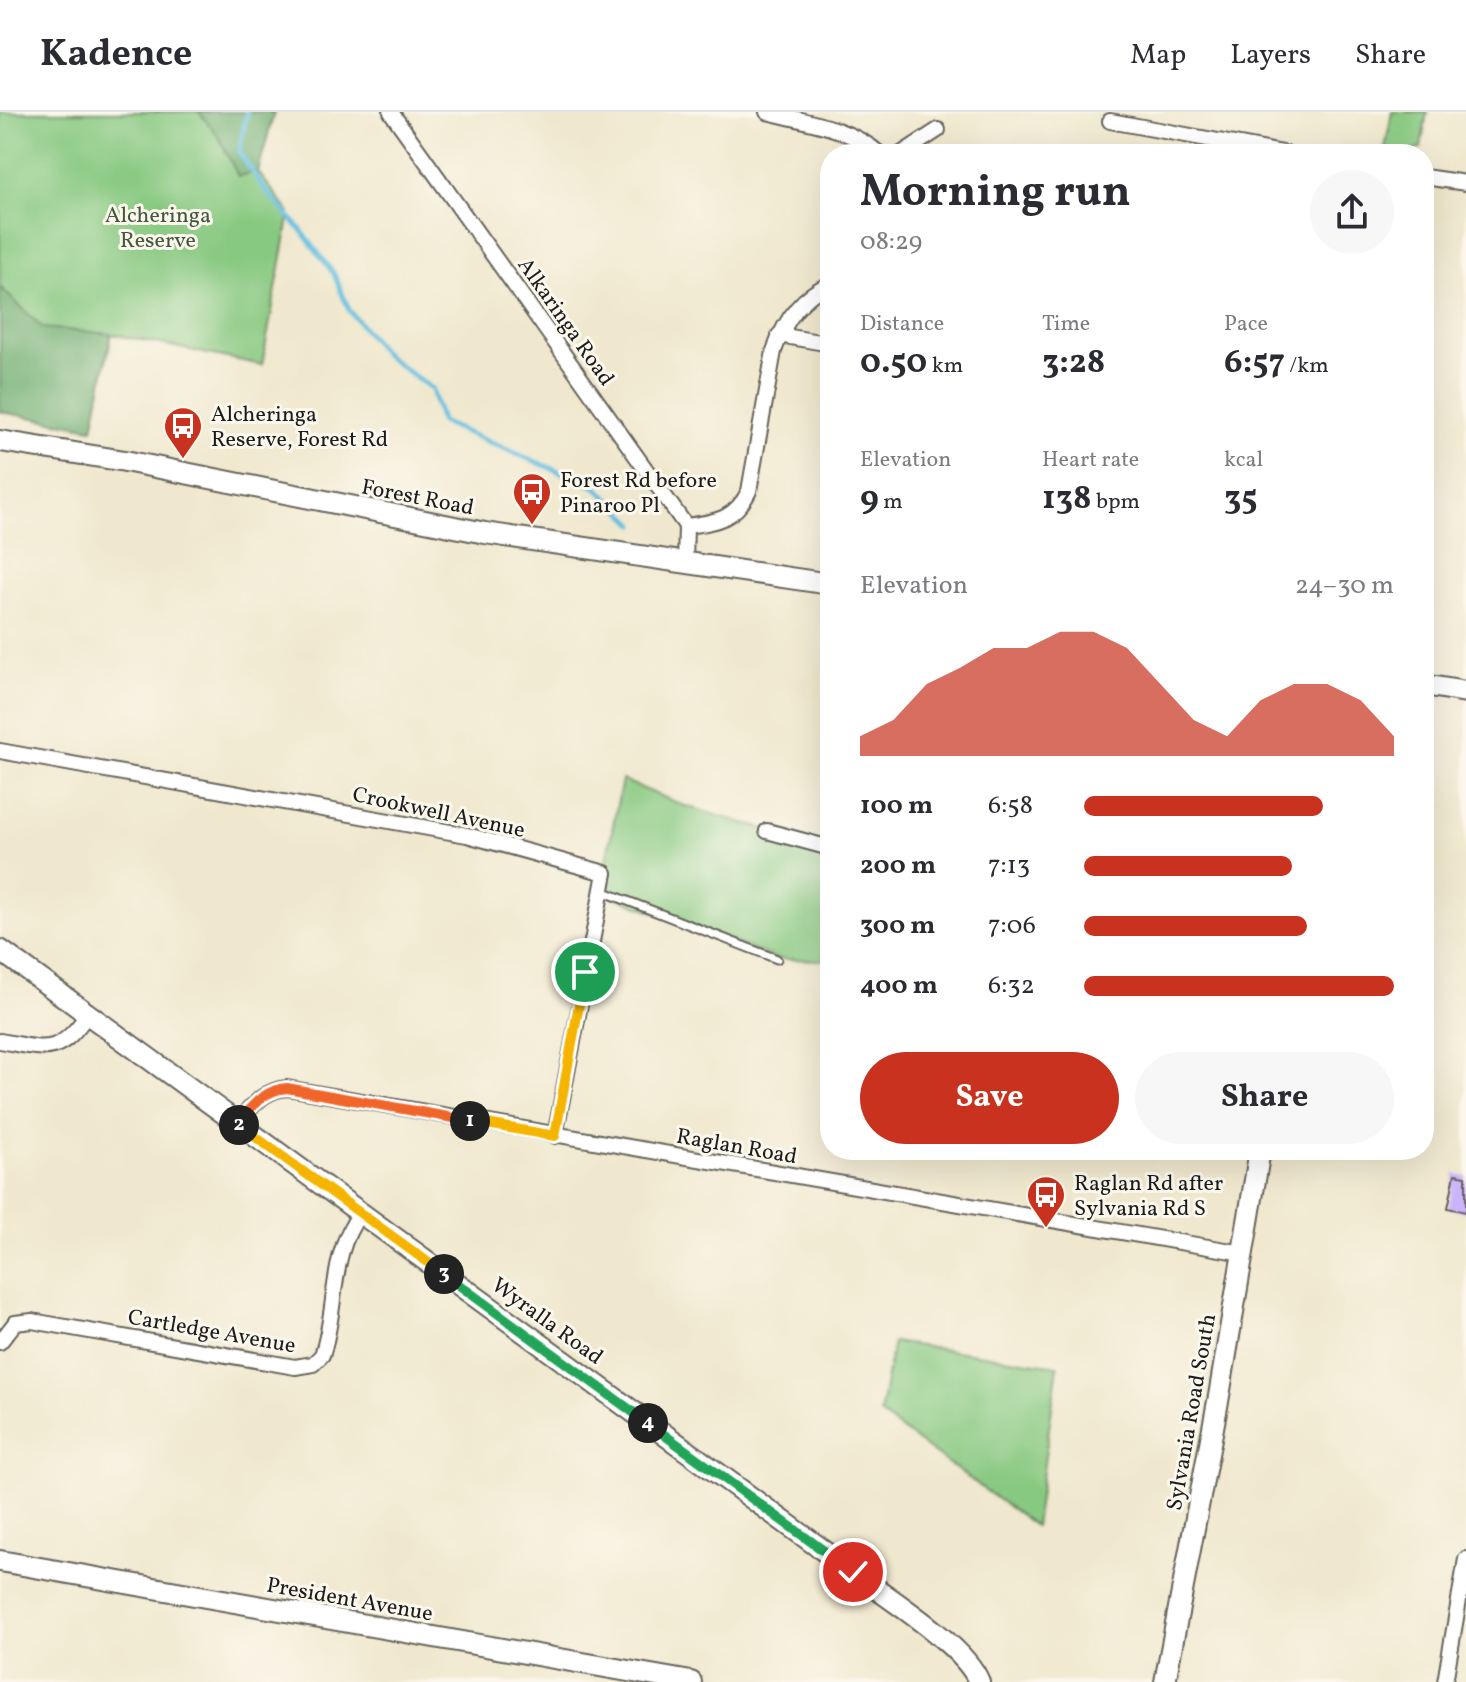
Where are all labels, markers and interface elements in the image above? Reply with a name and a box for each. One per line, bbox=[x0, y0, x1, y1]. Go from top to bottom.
text: Kadence bbox=[40, 29, 192, 82]
text: Map bbox=[1130, 36, 1186, 75]
text: Layers bbox=[1230, 36, 1311, 75]
text: Share bbox=[1355, 36, 1426, 75]
text: Morning run bbox=[860, 163, 1131, 224]
button: share bbox=[1310, 170, 1394, 254]
park label: Alcheringa Reserve bbox=[105, 201, 211, 257]
text: 08:29 bbox=[860, 224, 922, 260]
street label: Alkaringa Road bbox=[509, 252, 621, 393]
text: Distance bbox=[860, 309, 944, 340]
text: Time bbox=[1042, 309, 1090, 340]
text: Pace bbox=[1224, 309, 1268, 340]
text: 0.50 bbox=[860, 340, 927, 387]
text: 3:28 bbox=[1042, 340, 1105, 387]
text: 6:57 bbox=[1224, 340, 1285, 387]
text: km bbox=[927, 351, 963, 382]
text: /km bbox=[1285, 351, 1329, 382]
place label: Alcheringa Reserve, Forest Rd bbox=[211, 400, 388, 456]
bus stop icon: Alcheringa Reserve, Forest Rd bbox=[162, 405, 204, 460]
text: Elevation bbox=[860, 445, 951, 476]
text: Heart rate bbox=[1042, 445, 1139, 476]
text: kcal bbox=[1224, 445, 1263, 476]
place label: Forest Rd before Pinaroo Pl bbox=[560, 466, 717, 522]
bus stop icon: Forest Rd before Pinaroo Pl bbox=[511, 471, 553, 526]
street label: Forest Road bbox=[359, 472, 476, 525]
text: 9 bbox=[860, 476, 879, 523]
text: 138 bbox=[1042, 476, 1092, 523]
text: 35 bbox=[1224, 476, 1258, 523]
text: m bbox=[879, 487, 903, 518]
text: bpm bbox=[1092, 487, 1140, 518]
text: Elevation bbox=[860, 568, 968, 604]
text: 24–30 m bbox=[1295, 568, 1394, 604]
street label: Crookwell Avenue bbox=[349, 780, 528, 847]
text: 100 m bbox=[860, 788, 933, 824]
text: 6:58 bbox=[988, 788, 1033, 824]
text: 200 m bbox=[860, 848, 936, 884]
text: 7:13 bbox=[988, 848, 1030, 884]
text: 300 m bbox=[860, 908, 936, 944]
text: 7:06 bbox=[988, 908, 1036, 944]
pin bbox=[551, 938, 619, 1006]
icon: arrive bbox=[563, 950, 607, 994]
text: 400 m bbox=[860, 968, 938, 1004]
text: 6:32 bbox=[988, 968, 1035, 1004]
button: Save bbox=[860, 1052, 1119, 1144]
button: Share bbox=[1135, 1052, 1394, 1144]
pin: 1 bbox=[450, 1101, 490, 1141]
pin: 2 bbox=[219, 1105, 259, 1145]
text: 1 bbox=[466, 1105, 474, 1136]
text: 2 bbox=[233, 1109, 245, 1140]
street label: Raglan Road bbox=[674, 1122, 799, 1173]
place label: Raglan Rd after Sylvania Rd S bbox=[1074, 1169, 1223, 1225]
bus stop icon: Raglan Rd after Sylvania Rd S bbox=[1025, 1174, 1067, 1229]
pin: 3 bbox=[424, 1254, 464, 1294]
text: 3 bbox=[438, 1258, 450, 1289]
street label: Wyralla Road bbox=[484, 1271, 609, 1373]
street label: Cartledge Avenue bbox=[125, 1302, 298, 1362]
street label: Sylvania Road South bbox=[1160, 1312, 1225, 1513]
pin: 4 bbox=[628, 1403, 668, 1443]
text: 4 bbox=[641, 1407, 655, 1438]
pin bbox=[819, 1538, 887, 1606]
icon: check bbox=[831, 1550, 875, 1594]
street label: President Avenue bbox=[264, 1571, 435, 1630]

